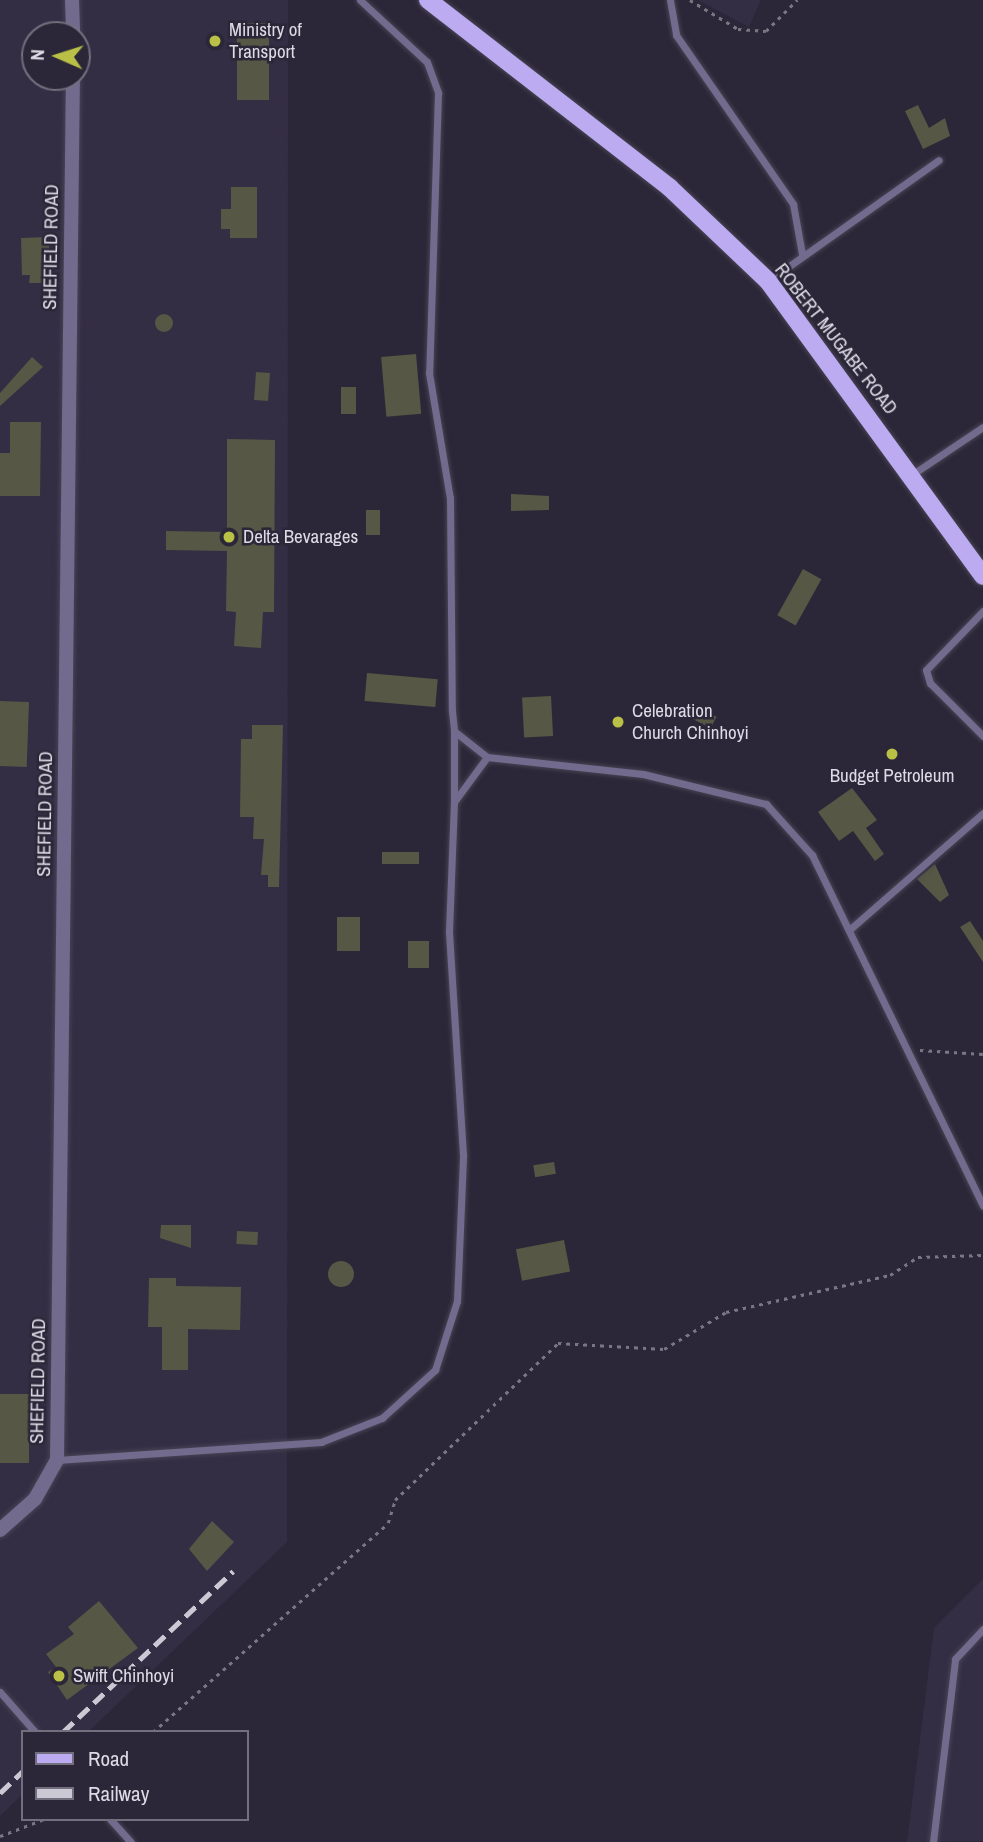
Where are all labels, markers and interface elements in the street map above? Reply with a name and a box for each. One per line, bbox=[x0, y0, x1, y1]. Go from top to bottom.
place label: Ministry of Transport bbox=[229, 19, 302, 63]
north arrow bbox=[21, 21, 91, 91]
marker: Ministry of Transport bbox=[207, 33, 223, 49]
text: N bbox=[24, 49, 50, 61]
street label: SHEFIELD ROAD bbox=[39, 184, 63, 310]
street label: ROBERT MUGABE ROAD bbox=[770, 259, 902, 419]
place label: Delta Bevarages bbox=[243, 526, 358, 548]
marker: Delta Bevarages bbox=[221, 529, 237, 545]
place label: Celebration Church Chinhoyi bbox=[632, 700, 749, 744]
marker: Celebration Church Chinhoyi bbox=[610, 714, 626, 730]
marker: Budget Petroleum bbox=[884, 746, 900, 762]
street label: SHEFIELD ROAD bbox=[33, 751, 57, 877]
place label: Budget Petroleum bbox=[830, 765, 954, 787]
street label: SHEFIELD ROAD bbox=[26, 1318, 50, 1444]
place label: Swift Chinhoyi bbox=[73, 1665, 174, 1687]
marker: Swift Chinhoyi bbox=[51, 1668, 67, 1684]
legend bbox=[21, 1730, 248, 1821]
text: Road bbox=[88, 1744, 129, 1773]
text: Railway bbox=[88, 1779, 149, 1808]

